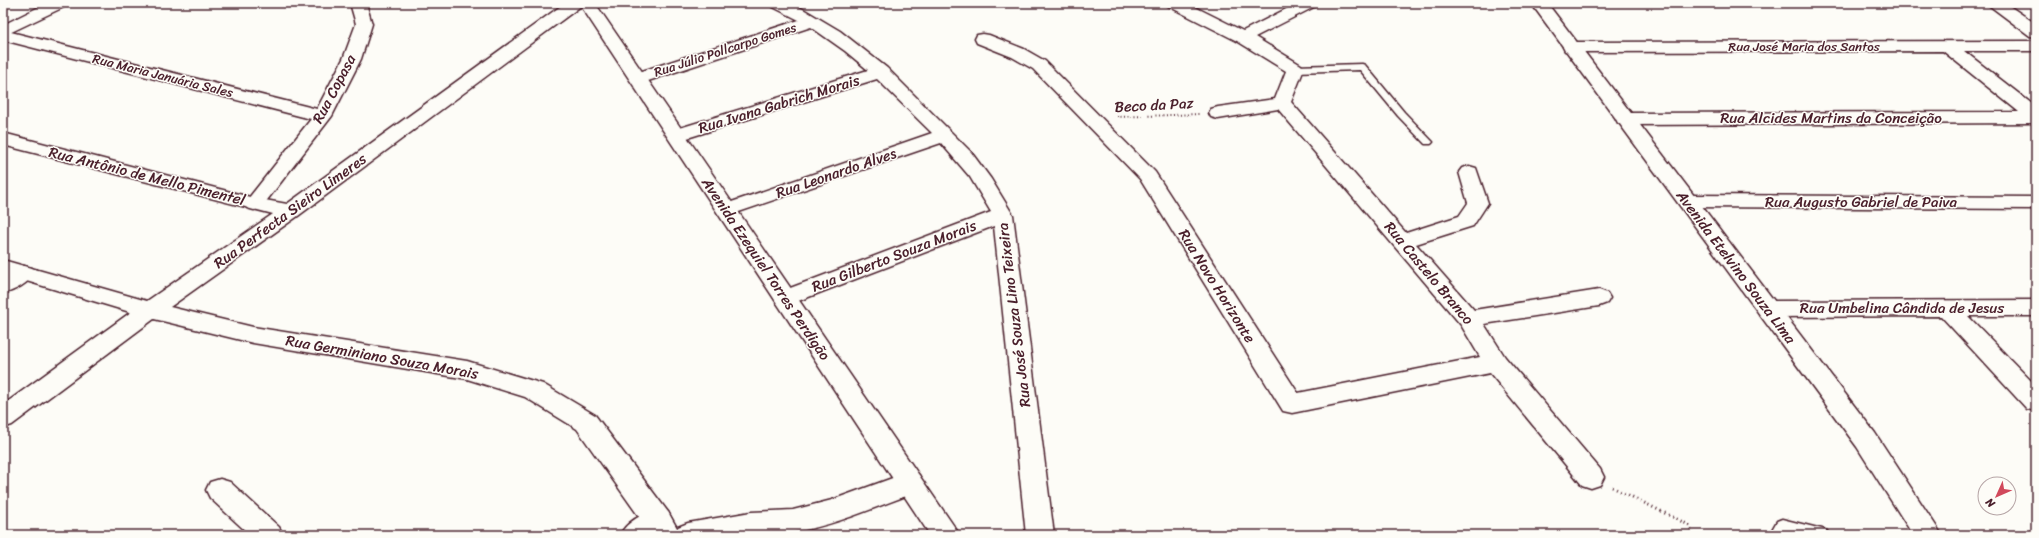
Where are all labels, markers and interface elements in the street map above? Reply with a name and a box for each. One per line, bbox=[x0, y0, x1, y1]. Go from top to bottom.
street label: Rua Júlio Pollcarpo Gomes bbox=[651, 16, 799, 83]
street label: Rua José Maria dos Santos bbox=[1728, 35, 1881, 58]
street label: Rua Maria Januária Sales bbox=[90, 47, 236, 104]
street label: Rua Copasa bbox=[305, 49, 363, 128]
street label: Rua Ivana Gabrich Morais bbox=[695, 67, 863, 141]
street label: Beco da Paz bbox=[1114, 90, 1195, 120]
street label: Rua Alcides Martins da Conceição bbox=[1720, 105, 1942, 131]
street label: Rua Antônio de Mello Pimentel bbox=[46, 139, 249, 213]
street label: Rua Leonardo Alves bbox=[772, 140, 901, 206]
street label: Rua Perfecta Sieiro Limeres bbox=[208, 146, 372, 276]
street label: Avenida Ezequiel Torres Perdigão bbox=[694, 171, 838, 366]
street label: Avenida Etelvino Souza Lima bbox=[1669, 184, 1803, 350]
street label: Rua Augusto Gabriel de Paiva bbox=[1765, 189, 1958, 215]
street label: Rua Gilberto Souza Morais bbox=[808, 213, 980, 299]
street label: Rua Castelo Branco bbox=[1378, 215, 1481, 331]
street label: Rua José Souza Lino Teixeira bbox=[990, 221, 1038, 409]
street label: Rua Novo Horizonte bbox=[1171, 224, 1263, 349]
street label: Rua Umbelina Cândida de Jesus bbox=[1800, 295, 2004, 321]
street label: Rua Germiniano Souza Morais bbox=[284, 327, 480, 387]
north arrow bbox=[1977, 476, 2017, 516]
text: N bbox=[1981, 493, 2000, 513]

